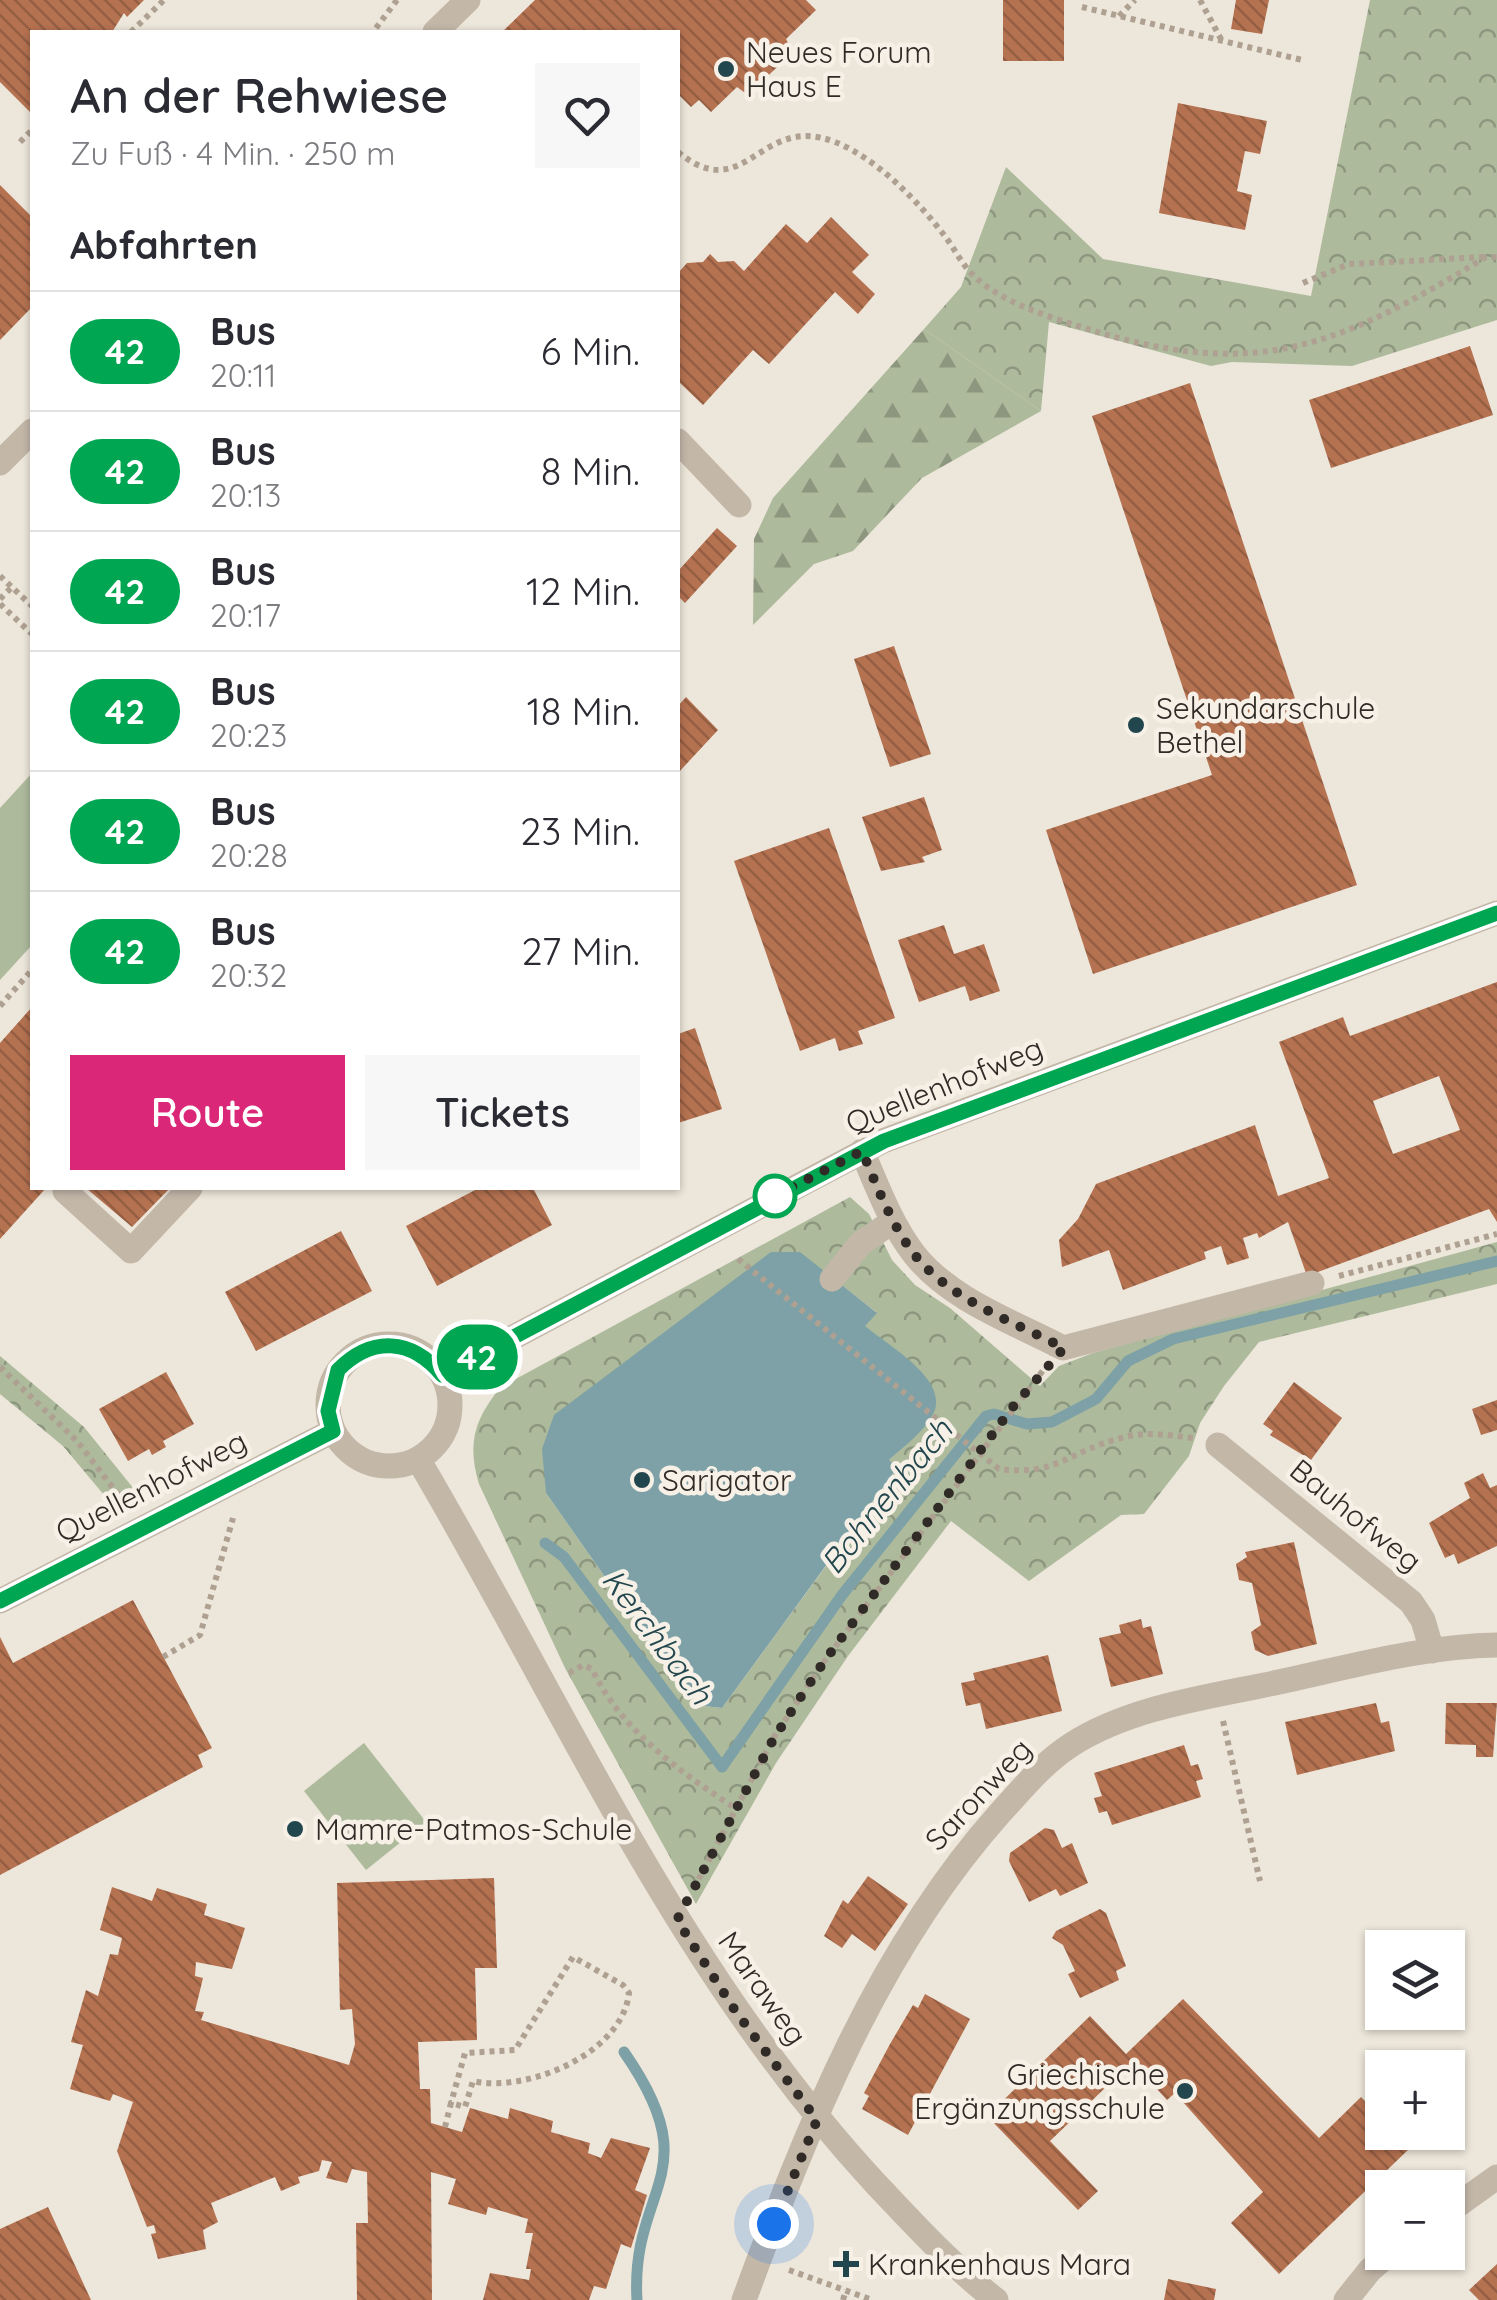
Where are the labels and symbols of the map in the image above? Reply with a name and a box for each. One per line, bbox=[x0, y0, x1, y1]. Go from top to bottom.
place label: Neues Forum Haus E bbox=[746, 33, 932, 105]
marker: Neues Forum Haus E bbox=[715, 58, 737, 80]
place label: Sekundarschule Bethel bbox=[1156, 689, 1375, 761]
marker: Sekundarschule Bethel bbox=[1125, 714, 1147, 736]
street label: Quellenhofweg bbox=[840, 1028, 1048, 1142]
unlabelled marker bbox=[754, 1175, 796, 1217]
line badge: 42 bbox=[432, 1324, 522, 1390]
water label: Bohnenbach bbox=[812, 1410, 961, 1581]
street label: Quellenhofweg bbox=[49, 1422, 253, 1550]
street label: Bauhofweg bbox=[1282, 1450, 1430, 1580]
place label: Sarigator bbox=[662, 1461, 792, 1499]
marker: Sarigator bbox=[631, 1469, 653, 1491]
water label: Kerchbach bbox=[594, 1561, 722, 1712]
street label: Saronweg bbox=[917, 1730, 1039, 1858]
place label: Mamre-Patmos-Schule bbox=[315, 1810, 632, 1848]
marker: Mamre-Patmos-Schule bbox=[284, 1818, 306, 1840]
street label: Maraweg bbox=[710, 1924, 816, 2052]
place label: Griechische Ergänzungsschule bbox=[914, 2055, 1165, 2127]
marker: Griechische Ergänzungsschule bbox=[1174, 2080, 1196, 2102]
your location bbox=[749, 2199, 799, 2249]
place label: Krankenhaus Mara bbox=[868, 2245, 1131, 2283]
marker: Krankenhaus Mara bbox=[833, 2251, 859, 2277]

